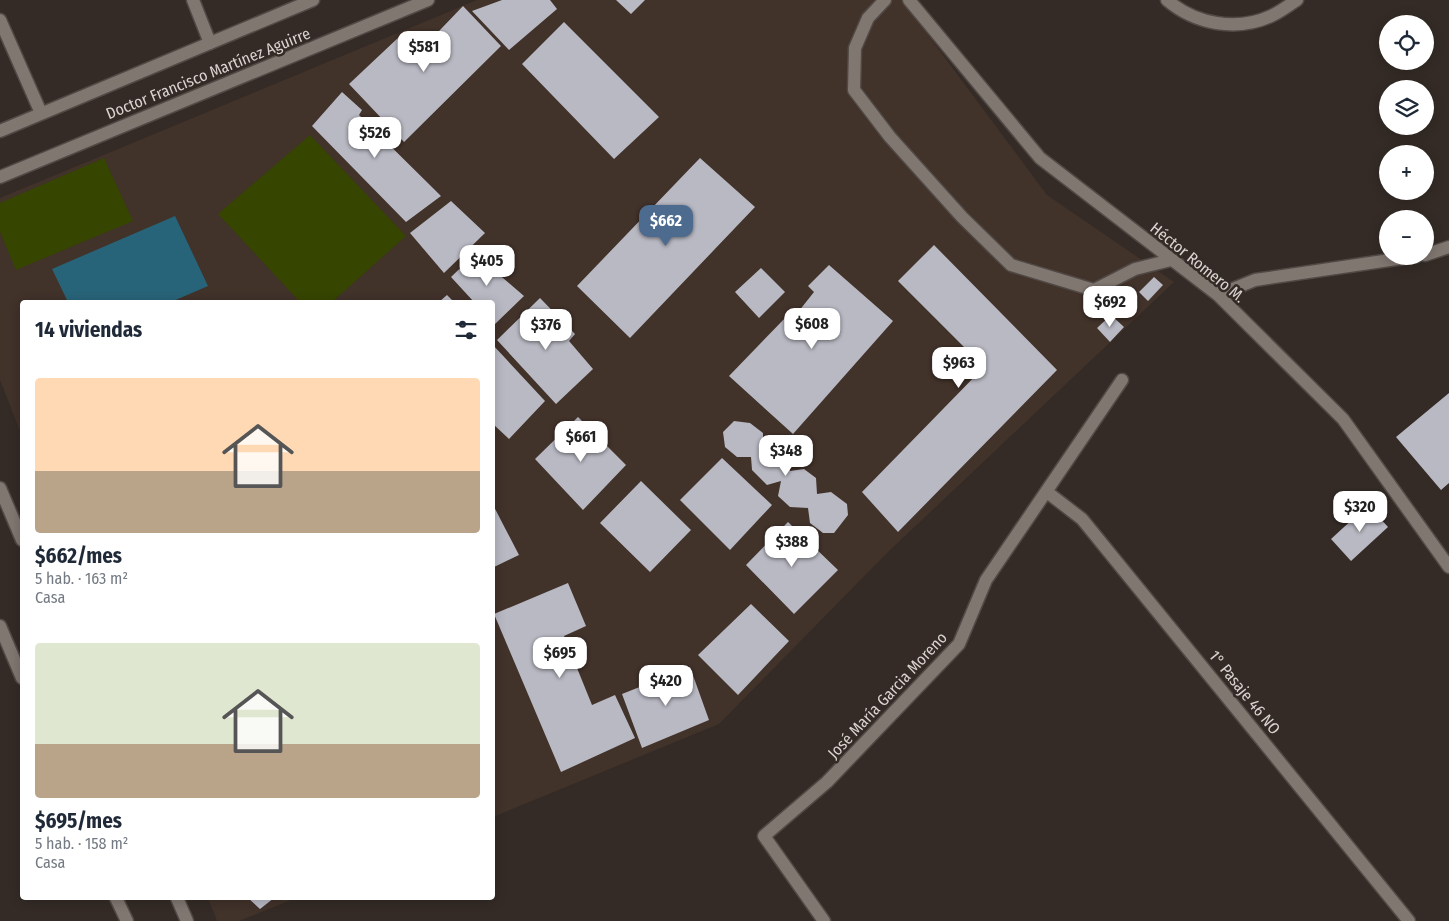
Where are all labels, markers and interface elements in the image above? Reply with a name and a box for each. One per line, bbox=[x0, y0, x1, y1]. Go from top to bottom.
map controls bbox=[1379, 15, 1434, 265]
button: locate bbox=[1379, 15, 1434, 70]
street label: Doctor Francisco Martínez Aguirre bbox=[103, 24, 313, 123]
pin: $581 bbox=[394, 30, 454, 73]
text: $581 bbox=[409, 37, 439, 56]
button: layers bbox=[1379, 80, 1434, 135]
pin: $526 bbox=[345, 116, 405, 159]
text: $526 bbox=[359, 123, 391, 142]
button: + bbox=[1379, 145, 1434, 200]
pin: $662 bbox=[636, 204, 696, 247]
button: − bbox=[1379, 210, 1434, 265]
text: $662 bbox=[650, 211, 682, 230]
street label: Héctor Romero M. bbox=[1146, 218, 1249, 306]
pin: $405 bbox=[457, 244, 517, 287]
text: $405 bbox=[471, 251, 503, 270]
pin: $692 bbox=[1080, 286, 1140, 328]
text: $692 bbox=[1094, 292, 1126, 311]
pin: $376 bbox=[516, 308, 576, 351]
pin: $608 bbox=[782, 308, 842, 350]
text: $608 bbox=[795, 314, 829, 333]
text: $376 bbox=[531, 315, 561, 334]
icon: filters bbox=[452, 316, 480, 344]
text: 14 viviendas bbox=[35, 317, 142, 343]
pin: $963 bbox=[929, 346, 989, 389]
text: $963 bbox=[943, 353, 975, 372]
icon: home bbox=[213, 411, 303, 501]
pin: $661 bbox=[551, 420, 611, 463]
text: $661 bbox=[566, 427, 596, 446]
pin: $348 bbox=[756, 434, 816, 477]
text: $348 bbox=[770, 441, 802, 460]
pin: $320 bbox=[1330, 490, 1390, 533]
text: $320 bbox=[1344, 497, 1376, 516]
pin: $388 bbox=[762, 526, 822, 568]
text: $388 bbox=[776, 532, 808, 551]
text: $662/mes bbox=[35, 543, 122, 569]
text: 5 hab. · 163 m² bbox=[35, 569, 128, 588]
text: Casa bbox=[35, 588, 65, 607]
street label: José María Garcia Moreno bbox=[824, 628, 951, 763]
pin: $695 bbox=[530, 636, 590, 679]
text: $695 bbox=[544, 643, 576, 662]
street label: 1° Pasaje 46 NO bbox=[1205, 647, 1284, 738]
pin: $420 bbox=[636, 664, 696, 707]
text: $420 bbox=[650, 671, 682, 690]
icon: home bbox=[213, 676, 303, 766]
text: $695/mes bbox=[35, 808, 122, 834]
text: 5 hab. · 158 m² bbox=[35, 834, 128, 853]
text: Casa bbox=[35, 853, 65, 872]

